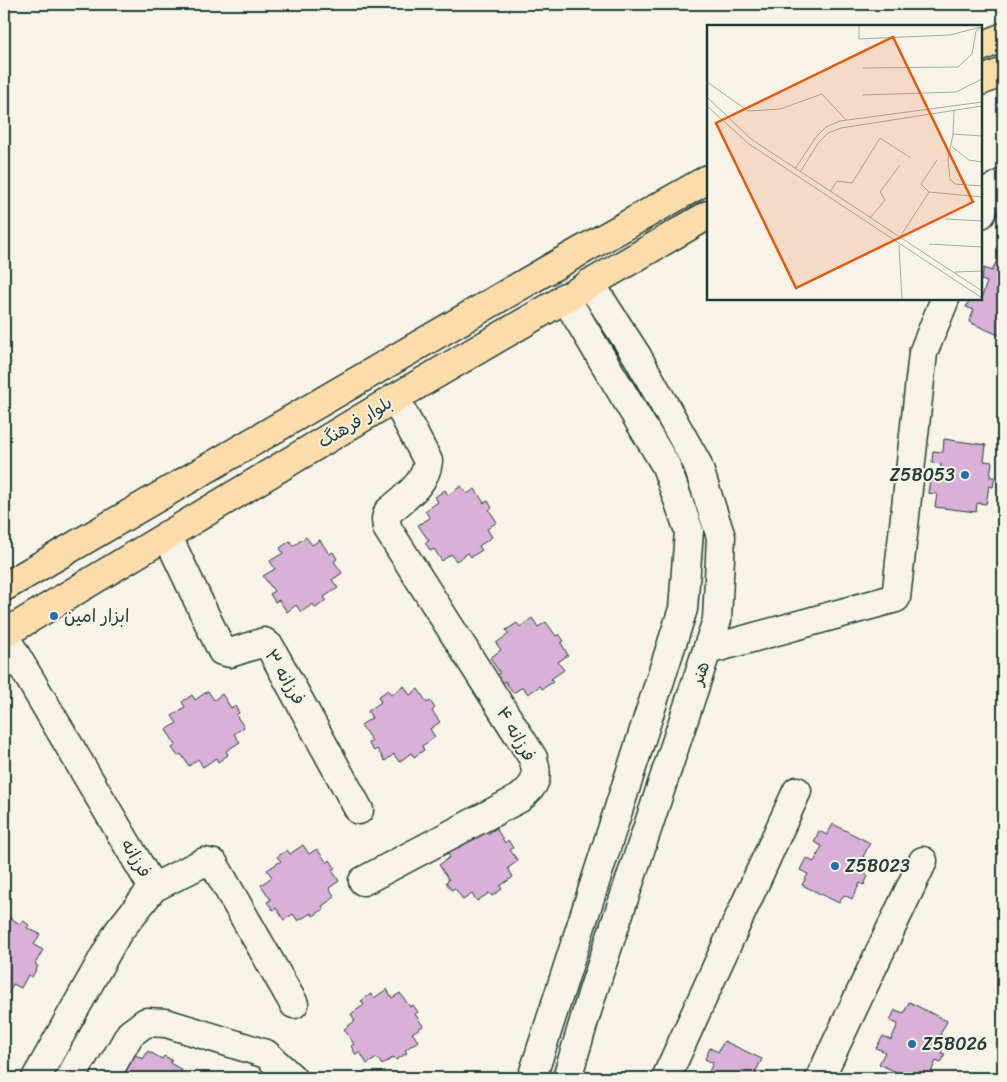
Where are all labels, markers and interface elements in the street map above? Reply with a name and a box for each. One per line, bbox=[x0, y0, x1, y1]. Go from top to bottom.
inset map bbox=[707, 25, 982, 300]
street label: بلوار فرهنگ bbox=[311, 387, 399, 457]
place label: Z5B053 bbox=[890, 459, 955, 491]
marker: Z5B053 bbox=[959, 469, 971, 481]
place label: ابزار امین bbox=[64, 600, 129, 632]
marker: ابزار امین bbox=[48, 610, 60, 622]
street label: فرزانه ۳ bbox=[256, 643, 314, 711]
street label: هنر bbox=[680, 657, 719, 691]
street label: فرزانه ۴ bbox=[487, 700, 545, 768]
street label: فرزانه bbox=[112, 832, 160, 884]
place label: Z5B023 bbox=[845, 850, 910, 882]
marker: Z5B023 bbox=[829, 860, 841, 872]
place label: Z5B026 bbox=[922, 1028, 987, 1060]
marker: Z5B026 bbox=[906, 1038, 918, 1050]

